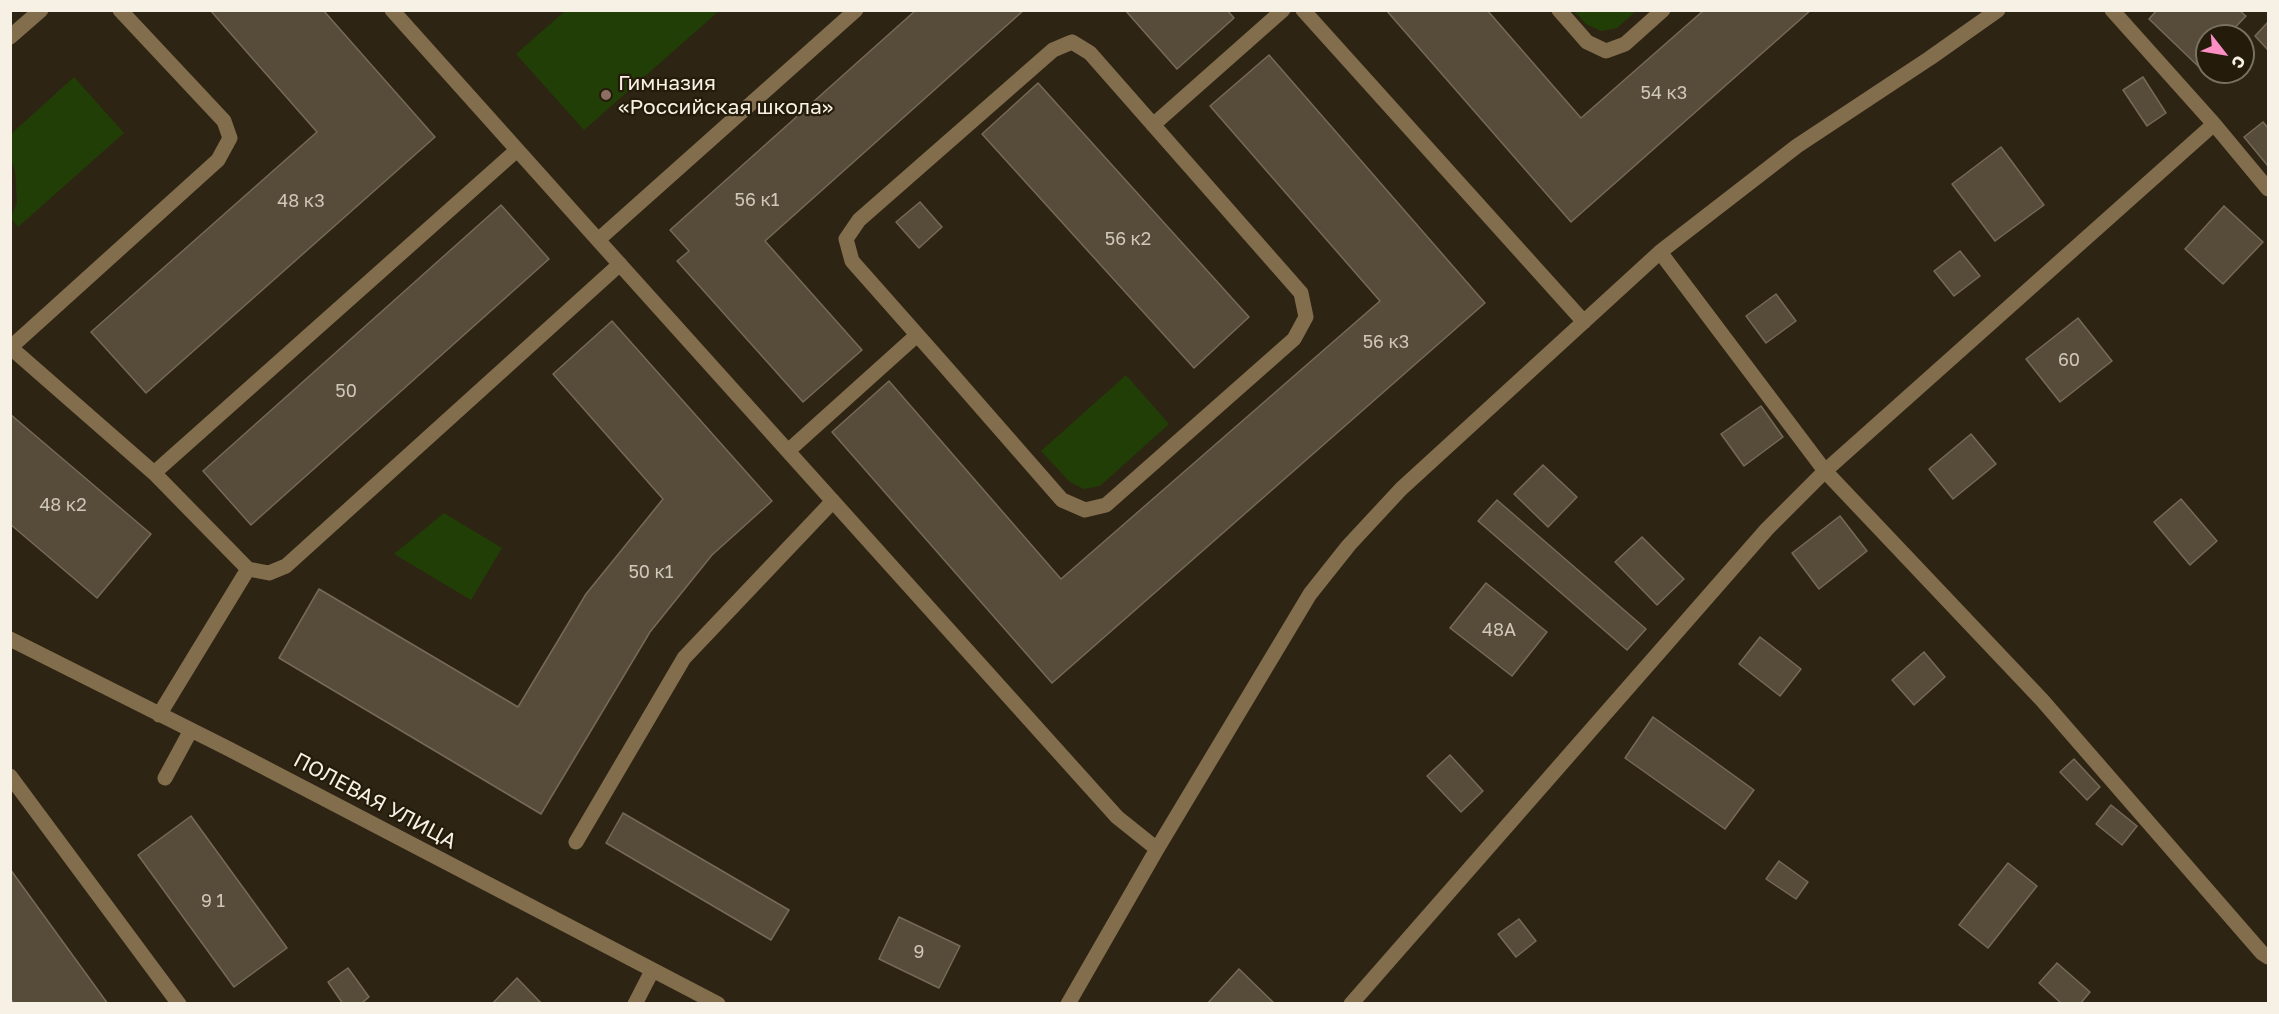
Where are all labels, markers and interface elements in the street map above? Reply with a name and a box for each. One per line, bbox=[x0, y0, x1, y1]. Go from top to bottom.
north arrow bbox=[2195, 24, 2255, 84]
text: С bbox=[2227, 52, 2250, 72]
place label: Гимназия «Российская школа» bbox=[618, 70, 833, 120]
house number: 54 к3 bbox=[1641, 82, 1687, 104]
marker: Гимназия «Российская школа» bbox=[599, 88, 613, 102]
house number: 56 к1 bbox=[735, 189, 779, 211]
house number: 48 к3 bbox=[277, 190, 325, 212]
house number: 56 к2 bbox=[1105, 228, 1151, 250]
house number: 56 к3 bbox=[1363, 331, 1409, 353]
house number: 60 bbox=[2058, 349, 2080, 371]
house number: 50 bbox=[335, 380, 357, 402]
house number: 48 к2 bbox=[39, 494, 87, 516]
house number: 50 к1 bbox=[628, 561, 674, 583]
house number: 48А bbox=[1482, 619, 1516, 641]
street label: ПОЛЕВАЯ УЛИЦА bbox=[289, 747, 461, 855]
house number: 9 1 bbox=[201, 890, 225, 912]
house number: 9 bbox=[914, 941, 924, 963]

